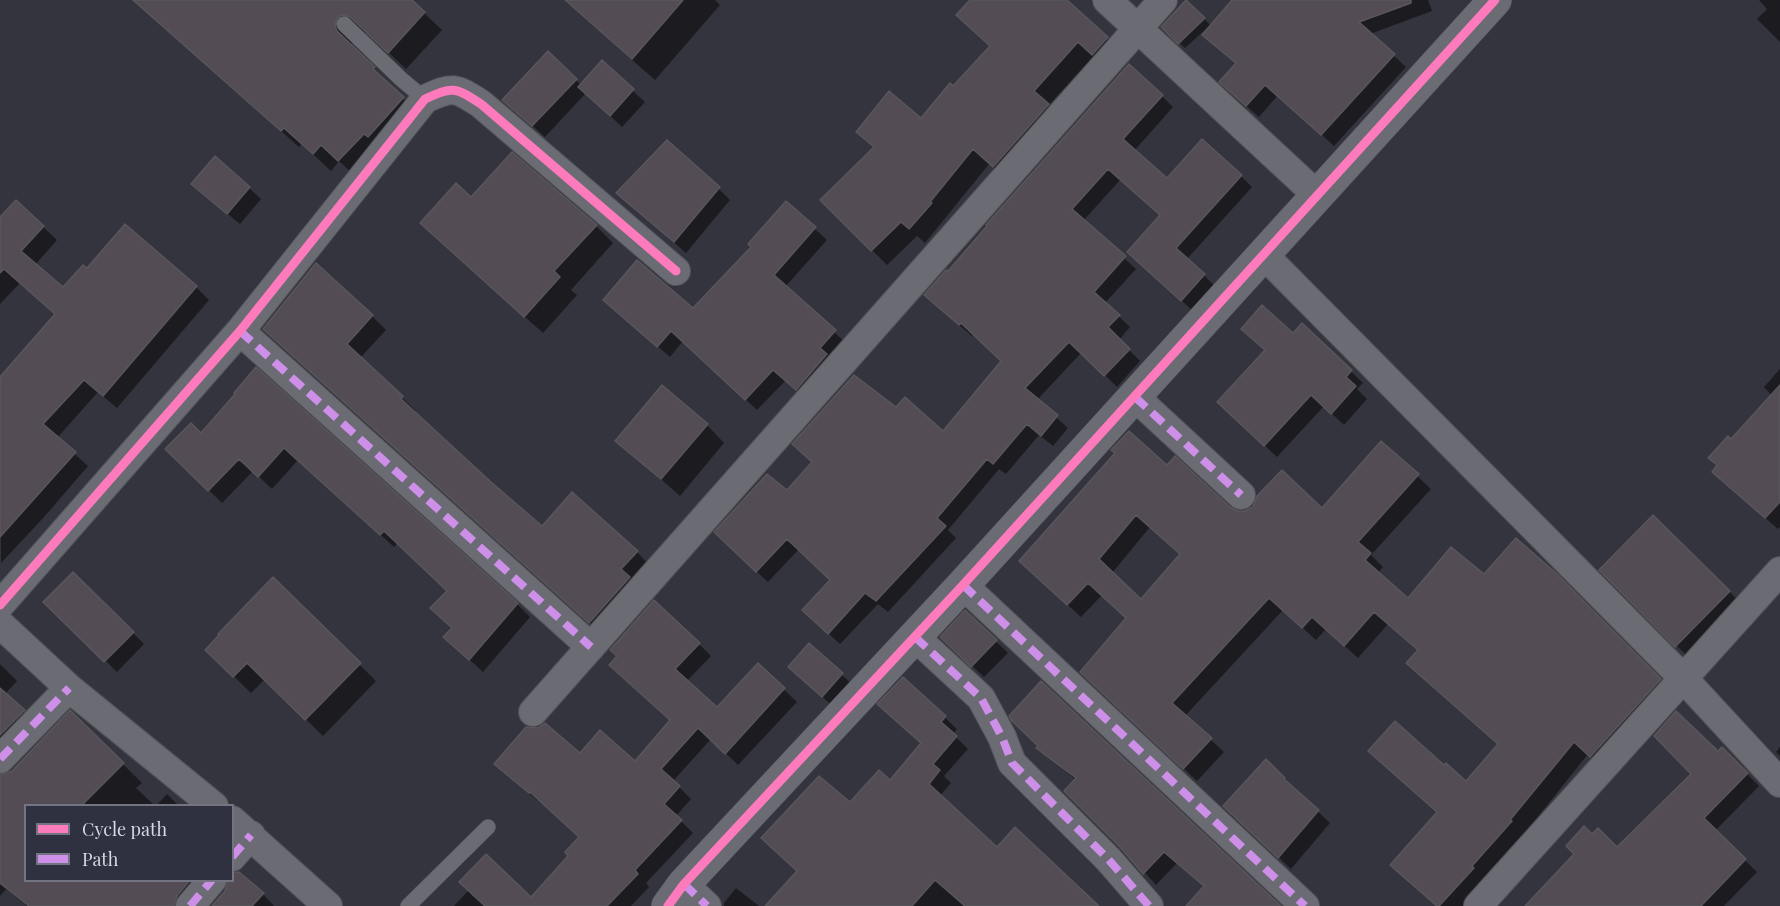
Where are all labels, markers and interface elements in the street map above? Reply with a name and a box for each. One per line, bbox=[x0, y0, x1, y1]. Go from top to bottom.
legend bbox=[24, 804, 234, 882]
text: Cycle path bbox=[82, 817, 167, 841]
text: Path bbox=[82, 847, 118, 871]

